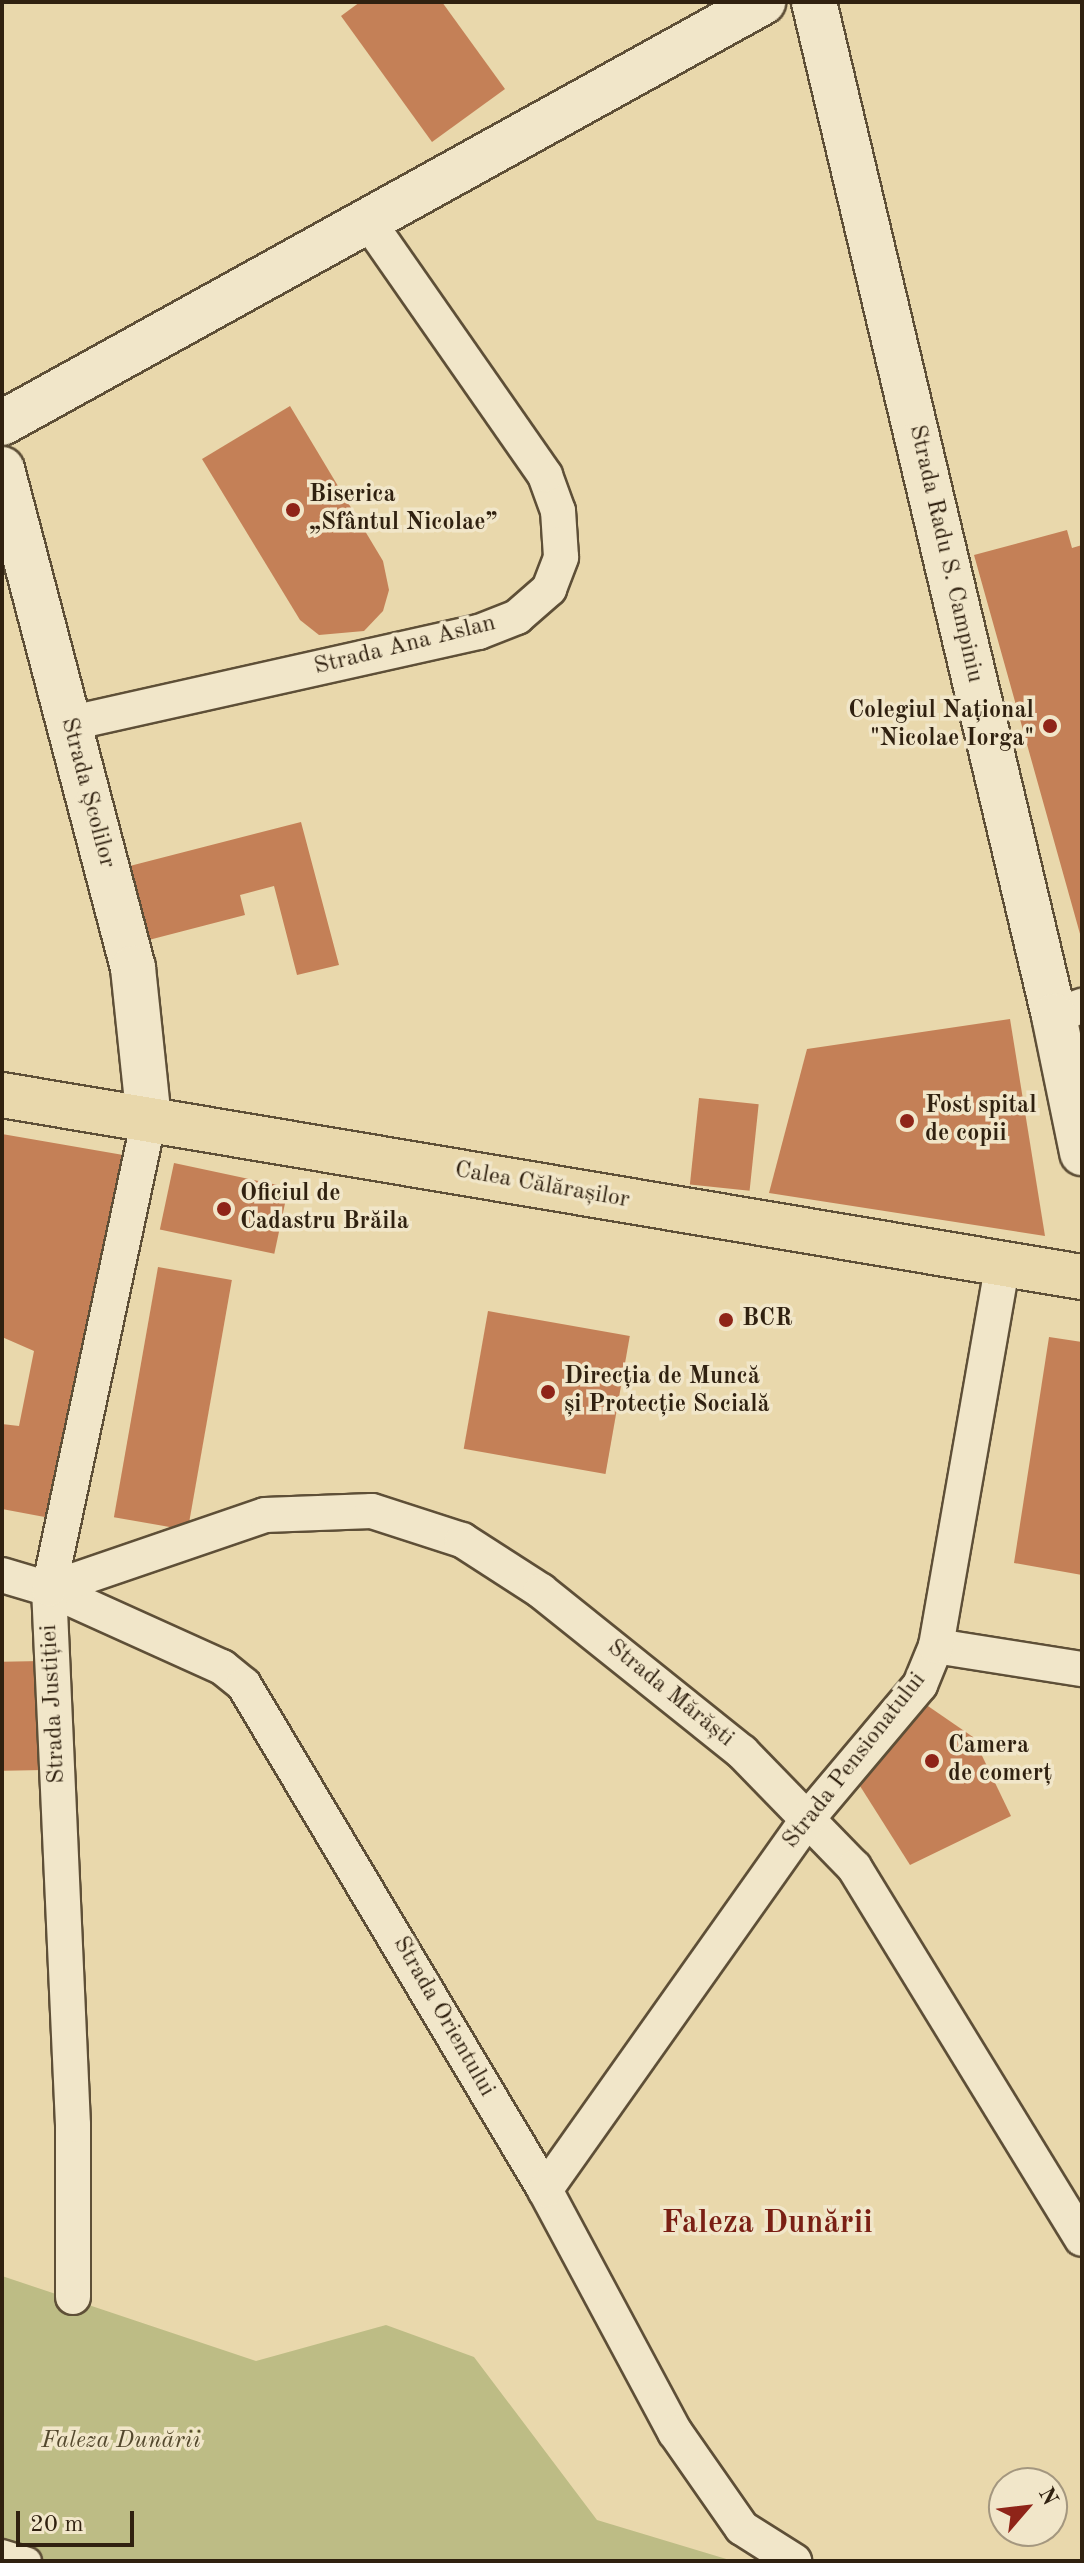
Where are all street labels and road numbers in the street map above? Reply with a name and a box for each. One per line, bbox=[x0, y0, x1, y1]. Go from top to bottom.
street label: Strada Radu S. Campiniu bbox=[901, 422, 989, 686]
street label: Strada Ana Aslan bbox=[311, 610, 499, 682]
street label: Strada Școlilor bbox=[53, 715, 121, 871]
street label: Calea Călărașilor bbox=[452, 1156, 632, 1216]
street label: Strada Justiției bbox=[35, 1624, 73, 1784]
street label: Strada Mărăști bbox=[601, 1634, 739, 1754]
street label: Strada Pensionatului bbox=[777, 1667, 933, 1855]
street label: Strada Orientului bbox=[385, 1932, 501, 2102]

